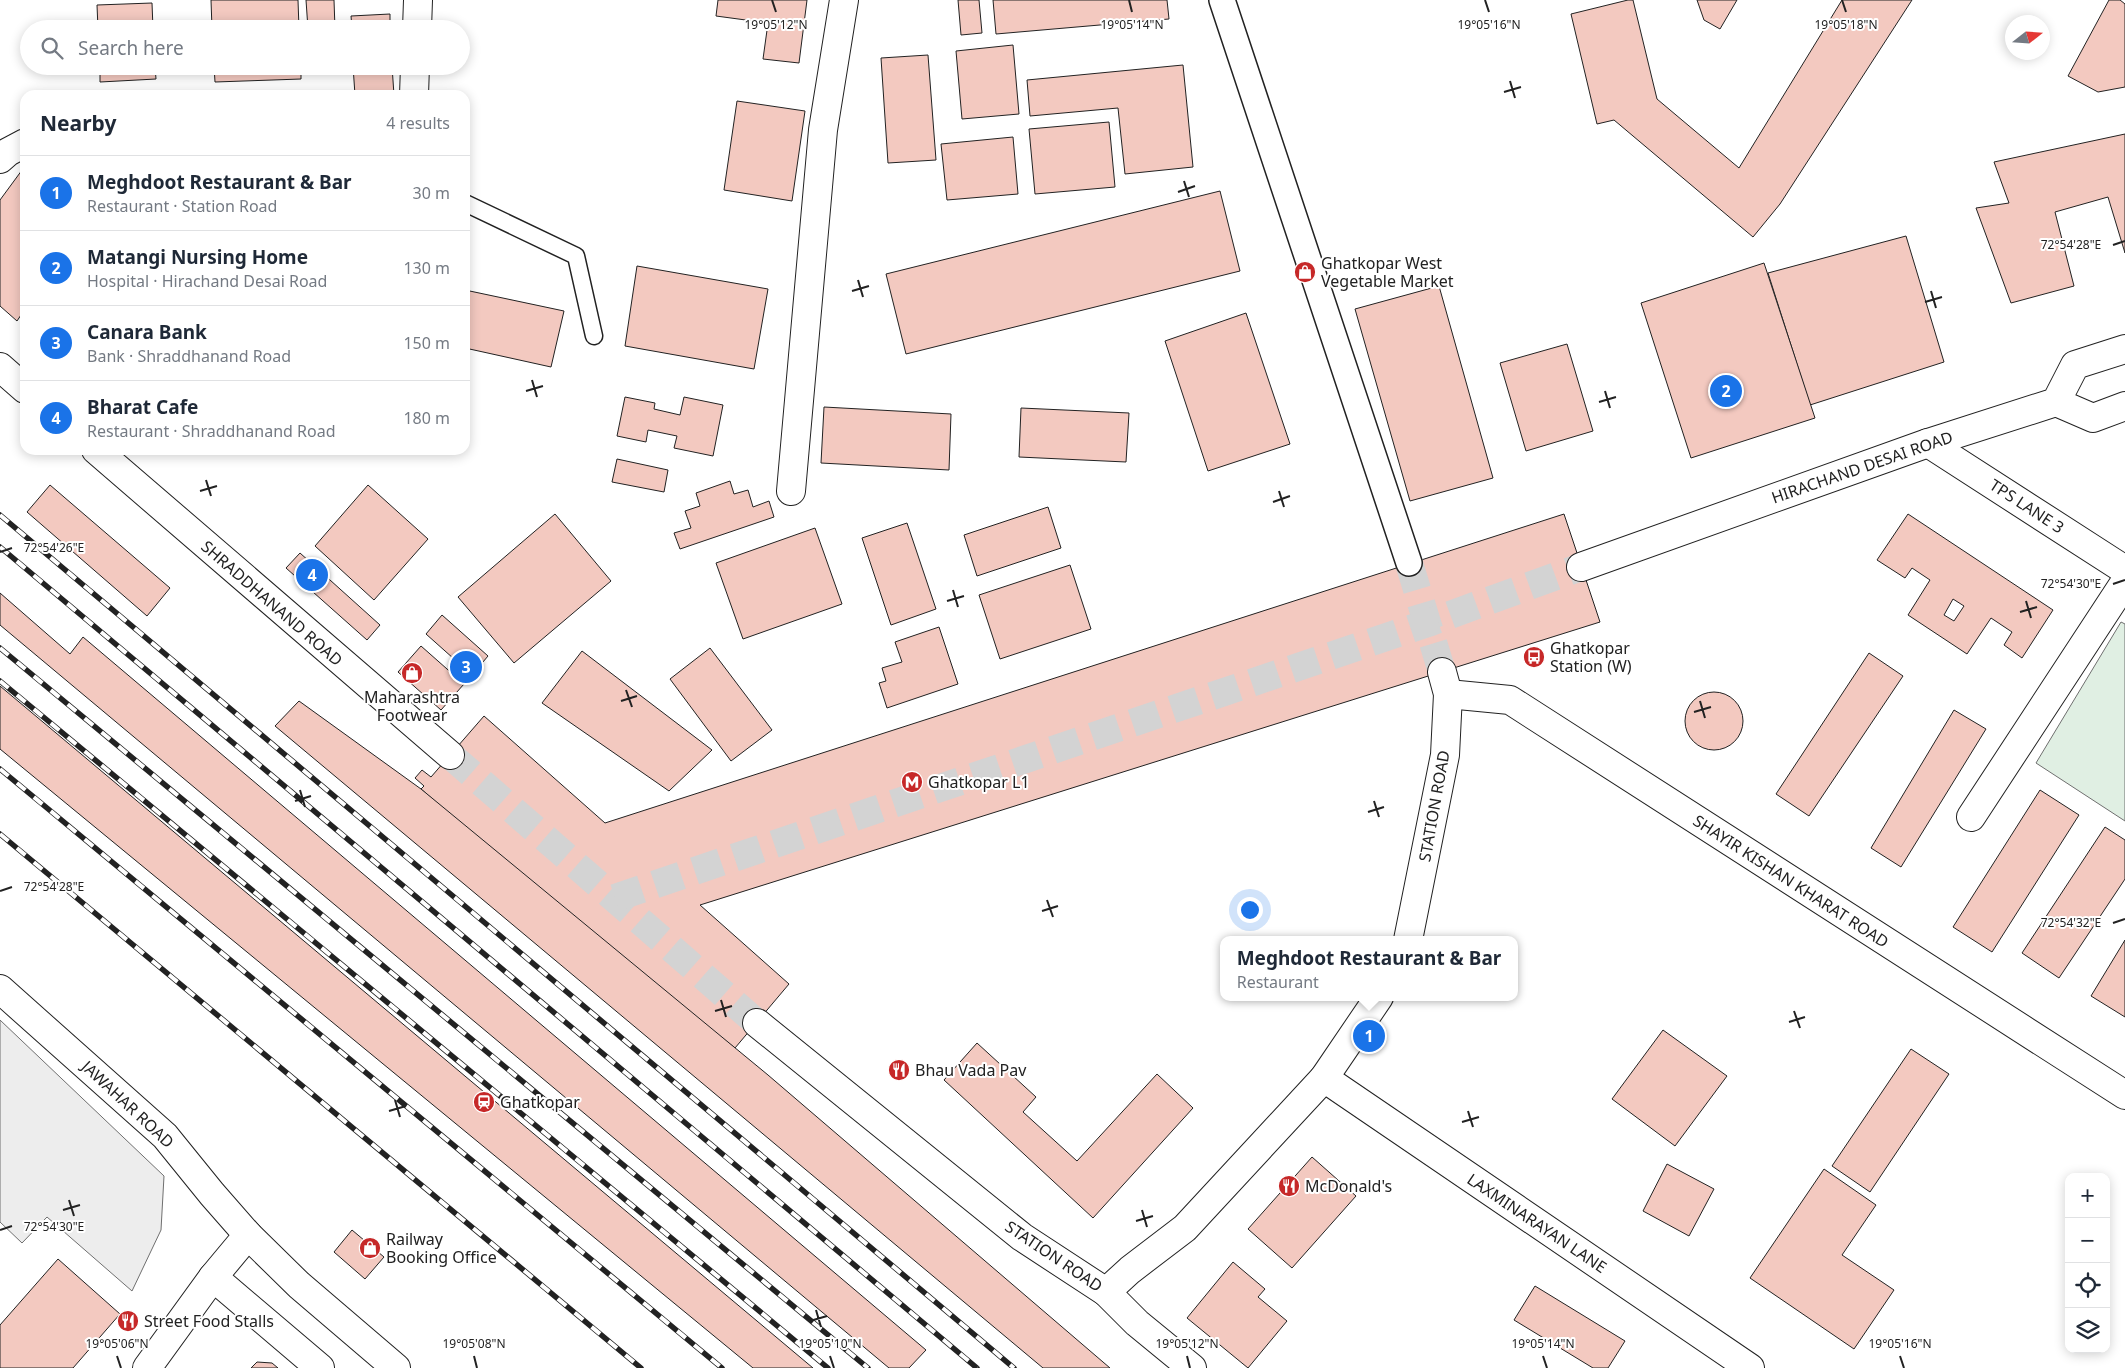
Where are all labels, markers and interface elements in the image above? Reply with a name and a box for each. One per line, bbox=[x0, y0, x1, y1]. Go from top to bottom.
north arrow bbox=[2005, 15, 2050, 60]
text: 19°05'12"N bbox=[744, 16, 808, 33]
text: 19°05'14"N bbox=[1100, 16, 1164, 33]
text: 19°05'16"N bbox=[1457, 16, 1521, 33]
text: 19°05'18"N bbox=[1814, 16, 1878, 33]
search box bbox=[20, 20, 470, 75]
icon: search bbox=[38, 34, 66, 62]
text: Search here bbox=[78, 35, 184, 61]
text: Nearby bbox=[40, 109, 116, 137]
text: 4 results bbox=[386, 112, 450, 134]
text: Meghdoot Restaurant & Bar bbox=[87, 169, 352, 195]
text: 1 bbox=[51, 182, 61, 204]
text: 30 m bbox=[413, 182, 450, 204]
text: Restaurant · Station Road bbox=[87, 195, 277, 217]
text: 72°54'28"E bbox=[2041, 236, 2101, 253]
text: Matangi Nursing Home bbox=[87, 244, 308, 270]
place label: Ghatkopar West Vegetable Market bbox=[1321, 252, 1454, 292]
text: 2 bbox=[51, 257, 61, 279]
text: 130 m bbox=[403, 257, 450, 279]
shop icon: Ghatkopar West Vegetable Market bbox=[1293, 260, 1317, 284]
text: Hospital · Hirachand Desai Road bbox=[87, 270, 327, 292]
text: Canara Bank bbox=[87, 319, 207, 345]
text: 3 bbox=[51, 332, 61, 354]
text: 150 m bbox=[403, 332, 450, 354]
text: Bank · Shraddhanand Road bbox=[87, 345, 291, 367]
pin: 2 bbox=[1710, 372, 1742, 410]
text: Bharat Cafe bbox=[87, 394, 198, 420]
text: 4 bbox=[51, 407, 61, 429]
text: 180 m bbox=[403, 407, 450, 429]
text: Restaurant · Shraddhanand Road bbox=[87, 420, 336, 442]
street label: HIRACHAND DESAI ROAD bbox=[1768, 426, 1956, 508]
street label: TPS LANE 3 bbox=[1986, 474, 2068, 538]
street label: SHRADDHANAND ROAD bbox=[197, 535, 347, 671]
text: 72°54'26"E bbox=[24, 539, 84, 556]
pin: 4 bbox=[296, 556, 328, 594]
text: 72°54'30"E bbox=[2041, 575, 2101, 592]
place label: Ghatkopar Station (W) bbox=[1550, 637, 1632, 677]
bus stop icon: Ghatkopar Station (W) bbox=[1522, 645, 1546, 669]
pin: 3 bbox=[450, 648, 482, 686]
shop icon: Maharashtra Footwear bbox=[400, 661, 424, 685]
place label: Maharashtra Footwear bbox=[364, 686, 460, 726]
street label: STATION ROAD bbox=[1413, 749, 1455, 863]
metro station icon: Ghatkopar L1 bbox=[900, 770, 924, 794]
place label: Ghatkopar L1 bbox=[928, 771, 1030, 793]
street label: SHAYIR KISHAN KHARAT ROAD bbox=[1689, 809, 1893, 953]
text: 72°54'28"E bbox=[24, 878, 84, 895]
your location bbox=[1237, 897, 1263, 923]
text: 72°54'32"E bbox=[2041, 914, 2101, 931]
popup bbox=[1220, 936, 1518, 1001]
text: Meghdoot Restaurant & Bar bbox=[1237, 945, 1501, 971]
text: Restaurant bbox=[1237, 971, 1319, 993]
pin: 1 bbox=[1353, 1017, 1385, 1055]
street label: JAWAHAR ROAD bbox=[76, 1054, 179, 1153]
restaurant icon: Bhau Vada Pav bbox=[887, 1058, 911, 1082]
place label: Bhau Vada Pav bbox=[915, 1059, 1027, 1081]
station icon: Ghatkopar bbox=[472, 1090, 496, 1114]
place label: Ghatkopar bbox=[500, 1091, 580, 1113]
street label: LAXMINARAYAN LANE bbox=[1463, 1168, 1611, 1278]
map controls bbox=[2065, 1173, 2110, 1353]
button: + bbox=[2065, 1173, 2110, 1218]
restaurant icon: McDonald's bbox=[1277, 1174, 1301, 1198]
place label: McDonald's bbox=[1305, 1175, 1392, 1197]
street label: STATION ROAD bbox=[1001, 1215, 1107, 1297]
text: 72°54'30"E bbox=[24, 1218, 84, 1235]
button: − bbox=[2065, 1218, 2110, 1263]
place label: Railway Booking Office bbox=[386, 1228, 497, 1268]
shop icon: Railway Booking Office bbox=[358, 1236, 382, 1260]
button: locate bbox=[2065, 1263, 2110, 1308]
button: layers bbox=[2065, 1308, 2110, 1353]
restaurant icon: Street Food Stalls bbox=[116, 1309, 140, 1333]
place label: Street Food Stalls bbox=[144, 1310, 274, 1332]
text: 19°05'06"N bbox=[85, 1335, 149, 1352]
text: 19°05'08"N bbox=[442, 1335, 506, 1352]
text: 19°05'10"N bbox=[798, 1335, 862, 1352]
text: 19°05'12"N bbox=[1155, 1335, 1219, 1352]
text: 19°05'14"N bbox=[1511, 1335, 1575, 1352]
text: 19°05'16"N bbox=[1868, 1335, 1932, 1352]

